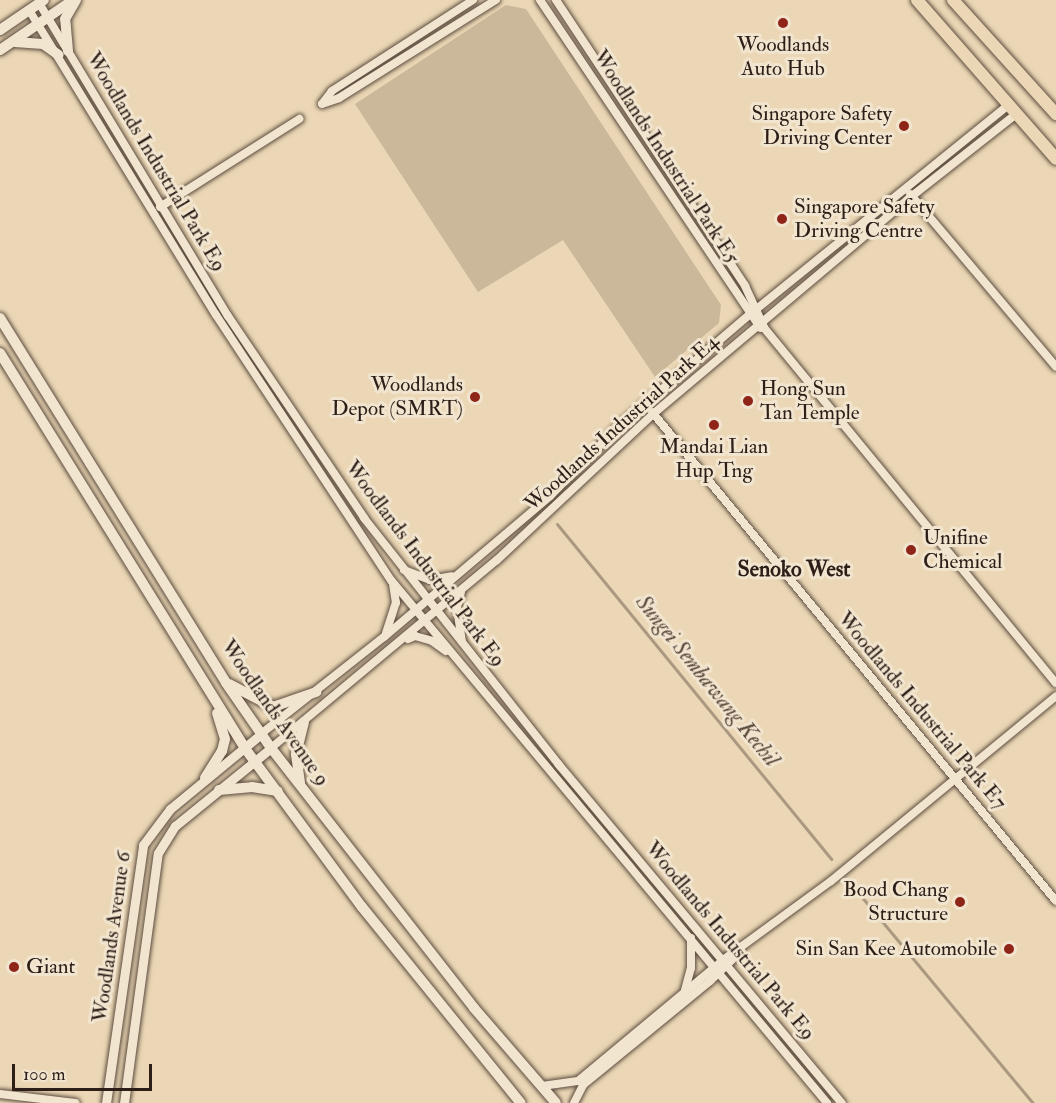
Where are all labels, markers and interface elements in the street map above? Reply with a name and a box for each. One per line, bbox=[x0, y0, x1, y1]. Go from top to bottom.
marker: Woodlands Auto Hub bbox=[776, 16, 790, 30]
place label: Woodlands Auto Hub bbox=[737, 32, 829, 82]
street label: Woodlands Industrial Park E5 bbox=[587, 45, 745, 269]
street label: Woodlands Industrial Park E9 bbox=[80, 48, 232, 276]
place label: Singapore Safety Driving Center bbox=[752, 101, 892, 151]
marker: Singapore Safety Driving Center bbox=[897, 119, 911, 133]
place label: Singapore Safety Driving Centre bbox=[794, 194, 934, 244]
marker: Singapore Safety Driving Centre bbox=[775, 212, 789, 226]
street label: Woodlands Industrial Park E4 bbox=[520, 329, 724, 517]
place label: Woodlands Depot (SMRT) bbox=[331, 372, 463, 422]
place label: Hong Sun Tan Temple bbox=[760, 376, 860, 426]
marker: Woodlands Depot (SMRT) bbox=[468, 390, 482, 404]
marker: Hong Sun Tan Temple bbox=[741, 394, 755, 408]
marker: Mandai Lian Hup Tng bbox=[707, 418, 721, 432]
place label: Mandai Lian Hup Tng bbox=[660, 434, 768, 484]
street label: Woodlands Industrial Park E9 bbox=[339, 456, 511, 672]
place label: Unifine Chemical bbox=[923, 525, 1002, 575]
marker: Unifine Chemical bbox=[904, 543, 918, 557]
district label: Senoko West bbox=[738, 557, 850, 583]
water label: Sungei Sembawang Kechil bbox=[630, 590, 784, 772]
street label: Woodlands Industrial Park E7 bbox=[832, 607, 1012, 815]
street label: Woodlands Avenue 9 bbox=[215, 635, 335, 791]
street label: Woodlands Industrial Park E9 bbox=[639, 837, 821, 1045]
street label: Woodlands Avenue 6 bbox=[88, 850, 136, 1024]
place label: Bood Chang Structure bbox=[843, 877, 948, 927]
marker: Bood Chang Structure bbox=[953, 895, 967, 909]
place label: Sin San Kee Automobile bbox=[796, 936, 997, 962]
marker: Sin San Kee Automobile bbox=[1002, 942, 1016, 956]
place label: Giant bbox=[26, 954, 75, 980]
marker: Giant bbox=[7, 960, 21, 974]
scale bar bbox=[15, 1052, 154, 1090]
text: 100 m bbox=[23, 1063, 66, 1086]

